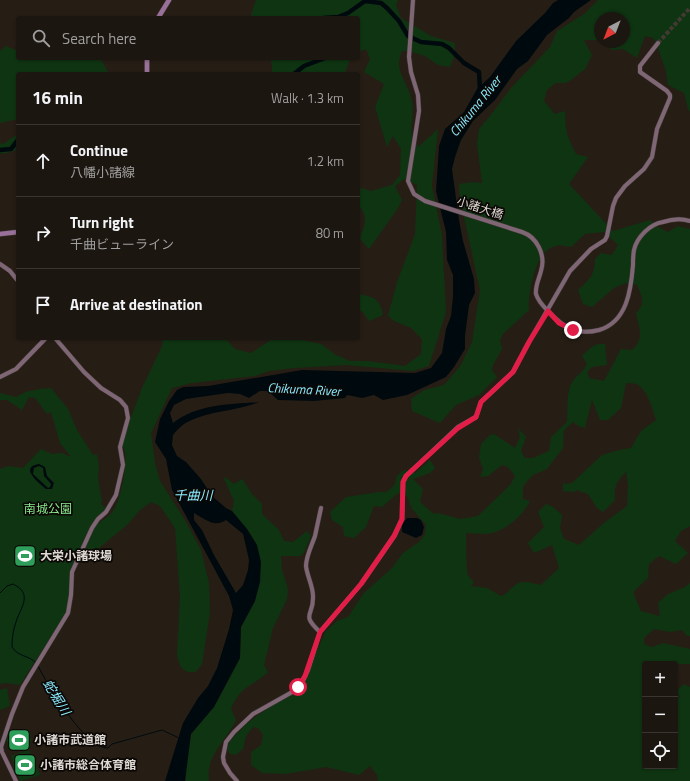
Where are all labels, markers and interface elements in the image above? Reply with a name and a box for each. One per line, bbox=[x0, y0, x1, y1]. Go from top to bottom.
north arrow bbox=[594, 12, 630, 48]
search box bbox=[16, 16, 360, 60]
icon: search bbox=[30, 27, 52, 49]
text: Search here bbox=[62, 27, 136, 50]
water label: Chikuma River bbox=[444, 70, 507, 141]
text: 16 min bbox=[32, 85, 83, 111]
text: Walk · 1.3 km bbox=[271, 88, 344, 108]
text: Continue bbox=[70, 139, 128, 162]
icon: ahead bbox=[32, 150, 54, 172]
text: 1.2 km bbox=[307, 151, 344, 171]
text: 八幡小諸線 bbox=[70, 162, 135, 182]
street label: 小諸大橋 bbox=[454, 191, 506, 224]
text: Turn right bbox=[70, 211, 134, 234]
icon: right bbox=[32, 222, 54, 244]
text: 80 m bbox=[316, 223, 344, 243]
text: 千曲ビューライン bbox=[70, 234, 174, 254]
text: Arrive at destination bbox=[70, 293, 203, 316]
icon: arrive bbox=[32, 294, 54, 316]
route end bbox=[564, 321, 582, 339]
water label: Chikuma River bbox=[267, 377, 343, 401]
water label: 千曲川 bbox=[173, 485, 214, 505]
park label: 南城公園 bbox=[24, 499, 72, 518]
sports icon: 大栄小諸球場 bbox=[12, 543, 38, 569]
place label: 大栄小諸球場 bbox=[40, 546, 112, 565]
map controls bbox=[642, 661, 678, 769]
button: + bbox=[642, 661, 678, 697]
water label: 蛇堀川 bbox=[38, 675, 77, 721]
route start bbox=[289, 678, 307, 696]
button: − bbox=[642, 697, 678, 733]
sports icon: 小諸市武道館 bbox=[6, 727, 32, 753]
place label: 小諸市武道館 bbox=[34, 730, 106, 749]
button: locate bbox=[642, 733, 678, 769]
sports icon: 小諸市総合体育館 bbox=[12, 752, 38, 778]
place label: 小諸市総合体育館 bbox=[40, 755, 136, 774]

